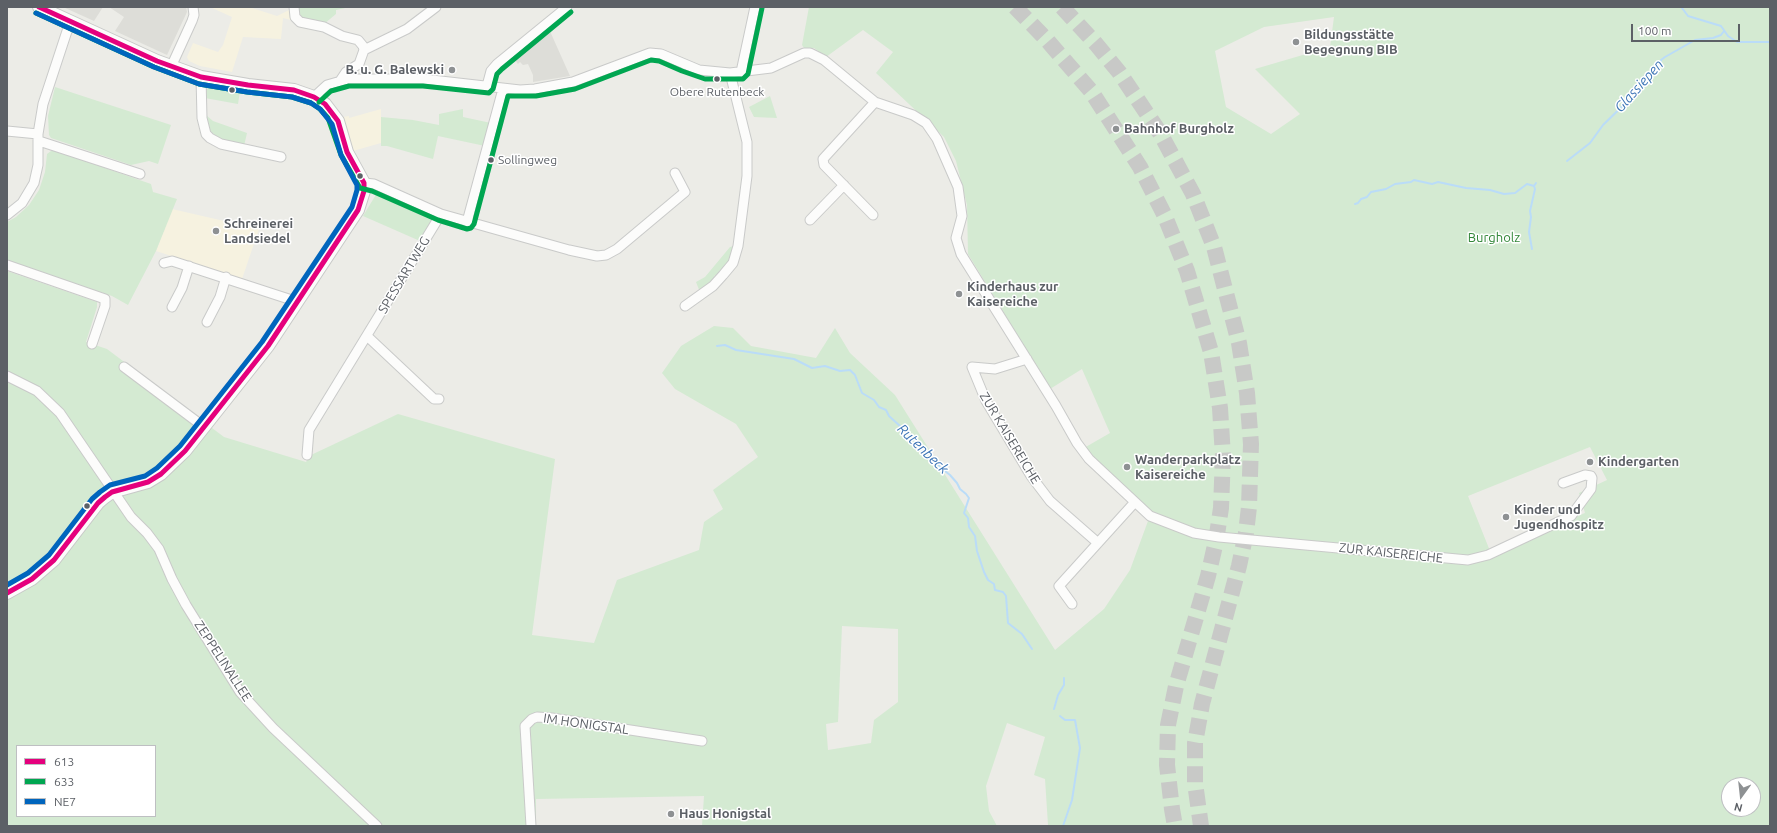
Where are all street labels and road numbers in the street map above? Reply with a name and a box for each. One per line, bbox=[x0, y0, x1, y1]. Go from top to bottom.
street label: SPESSARTWEG bbox=[375, 234, 433, 316]
street label: ZUR KAISEREICHE bbox=[976, 389, 1044, 487]
street label: ZUR KAISEREICHE bbox=[1338, 540, 1444, 566]
street label: ZEPPELINALLEE bbox=[191, 618, 255, 704]
street label: IM HONIGSTAL bbox=[542, 710, 630, 738]

